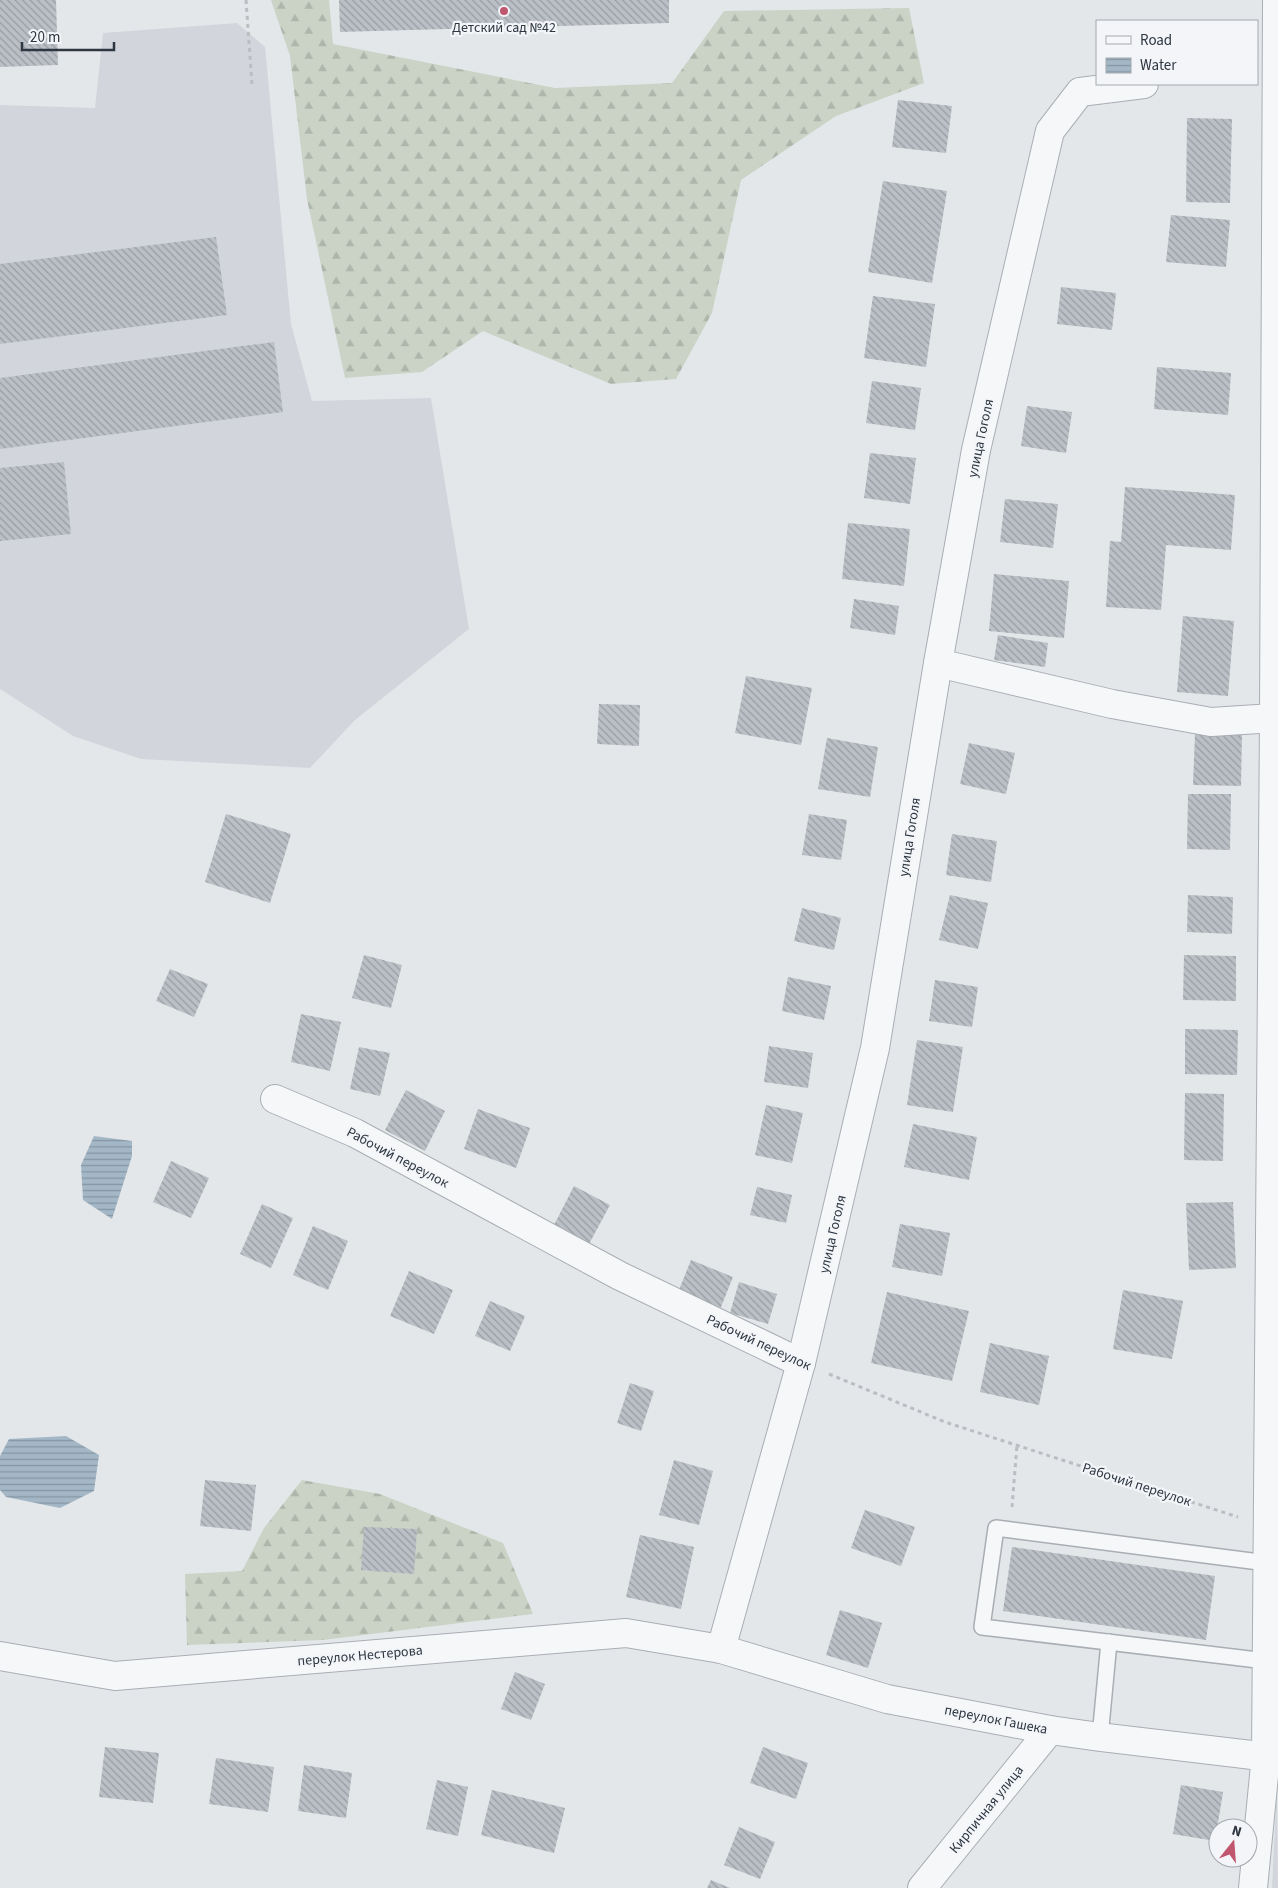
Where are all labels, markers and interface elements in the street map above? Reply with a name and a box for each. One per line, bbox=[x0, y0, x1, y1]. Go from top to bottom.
marker: Детский сад №42 bbox=[498, 5, 510, 17]
place label: Детский сад №42 bbox=[452, 18, 556, 38]
scale bar bbox=[22, 20, 115, 52]
legend bbox=[1096, 20, 1258, 85]
text: 20 m bbox=[30, 27, 60, 48]
text: Road bbox=[1140, 30, 1172, 51]
text: Water bbox=[1140, 55, 1177, 76]
street label: улица Гоголя bbox=[963, 397, 999, 479]
street label: улица Гоголя bbox=[894, 796, 926, 878]
street label: Рабочий переулок bbox=[343, 1122, 452, 1193]
street label: улица Гоголя bbox=[814, 1193, 852, 1275]
street label: Рабочий переулок bbox=[703, 1310, 814, 1376]
street label: Рабочий переулок bbox=[1080, 1458, 1194, 1512]
street label: переулок Нестерова bbox=[297, 1641, 424, 1671]
street label: переулок Гашека bbox=[943, 1700, 1049, 1740]
street label: Кирпичная улица bbox=[945, 1761, 1029, 1858]
north arrow bbox=[1208, 1818, 1258, 1868]
text: N bbox=[1229, 1821, 1244, 1842]

